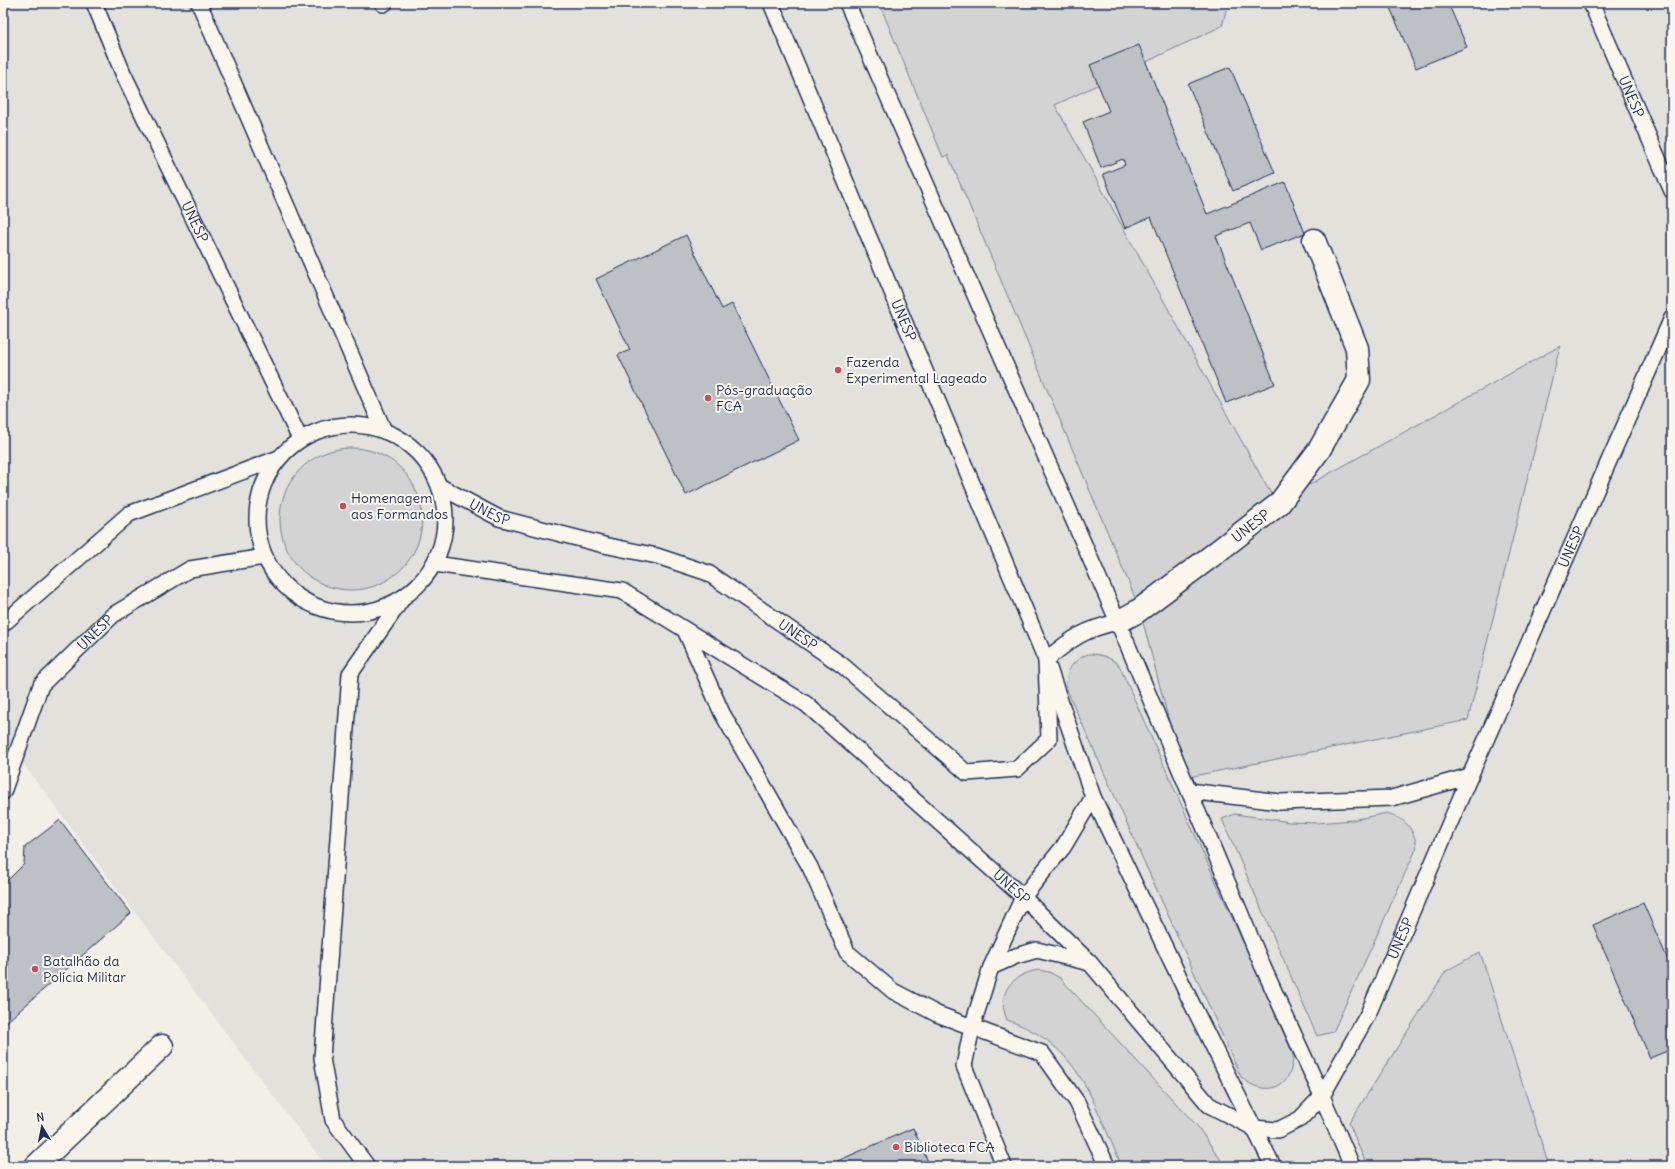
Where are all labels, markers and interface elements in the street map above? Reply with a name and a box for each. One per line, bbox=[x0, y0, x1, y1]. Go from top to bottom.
street label: UNESP bbox=[1614, 73, 1648, 120]
street label: UNESP bbox=[177, 198, 213, 245]
street label: UNESP bbox=[887, 297, 921, 344]
place label: Fazenda Experimental Lageado bbox=[846, 353, 987, 387]
marker: Fazenda Experimental Lageado bbox=[833, 365, 843, 375]
place label: Pós-graduação FCA bbox=[716, 381, 813, 415]
marker: Pós-graduação FCA bbox=[703, 393, 713, 403]
place label: Homenagem aos Formandos bbox=[351, 489, 448, 523]
street label: UNESP bbox=[466, 495, 512, 529]
marker: Homenagem aos Formandos bbox=[338, 501, 348, 511]
street label: UNESP bbox=[1228, 505, 1273, 546]
street label: UNESP bbox=[1554, 523, 1588, 570]
street label: UNESP bbox=[73, 611, 117, 654]
street label: UNESP bbox=[775, 615, 821, 654]
street label: UNESP bbox=[989, 866, 1034, 908]
street label: UNESP bbox=[1384, 915, 1417, 962]
place label: Batalhão da Polícia Militar bbox=[43, 952, 126, 986]
marker: Batalhão da Polícia Militar bbox=[30, 964, 40, 974]
north arrow bbox=[22, 1107, 62, 1147]
text: N bbox=[35, 1110, 45, 1125]
place label: Biblioteca FCA bbox=[904, 1138, 995, 1156]
marker: Biblioteca FCA bbox=[891, 1142, 901, 1152]

